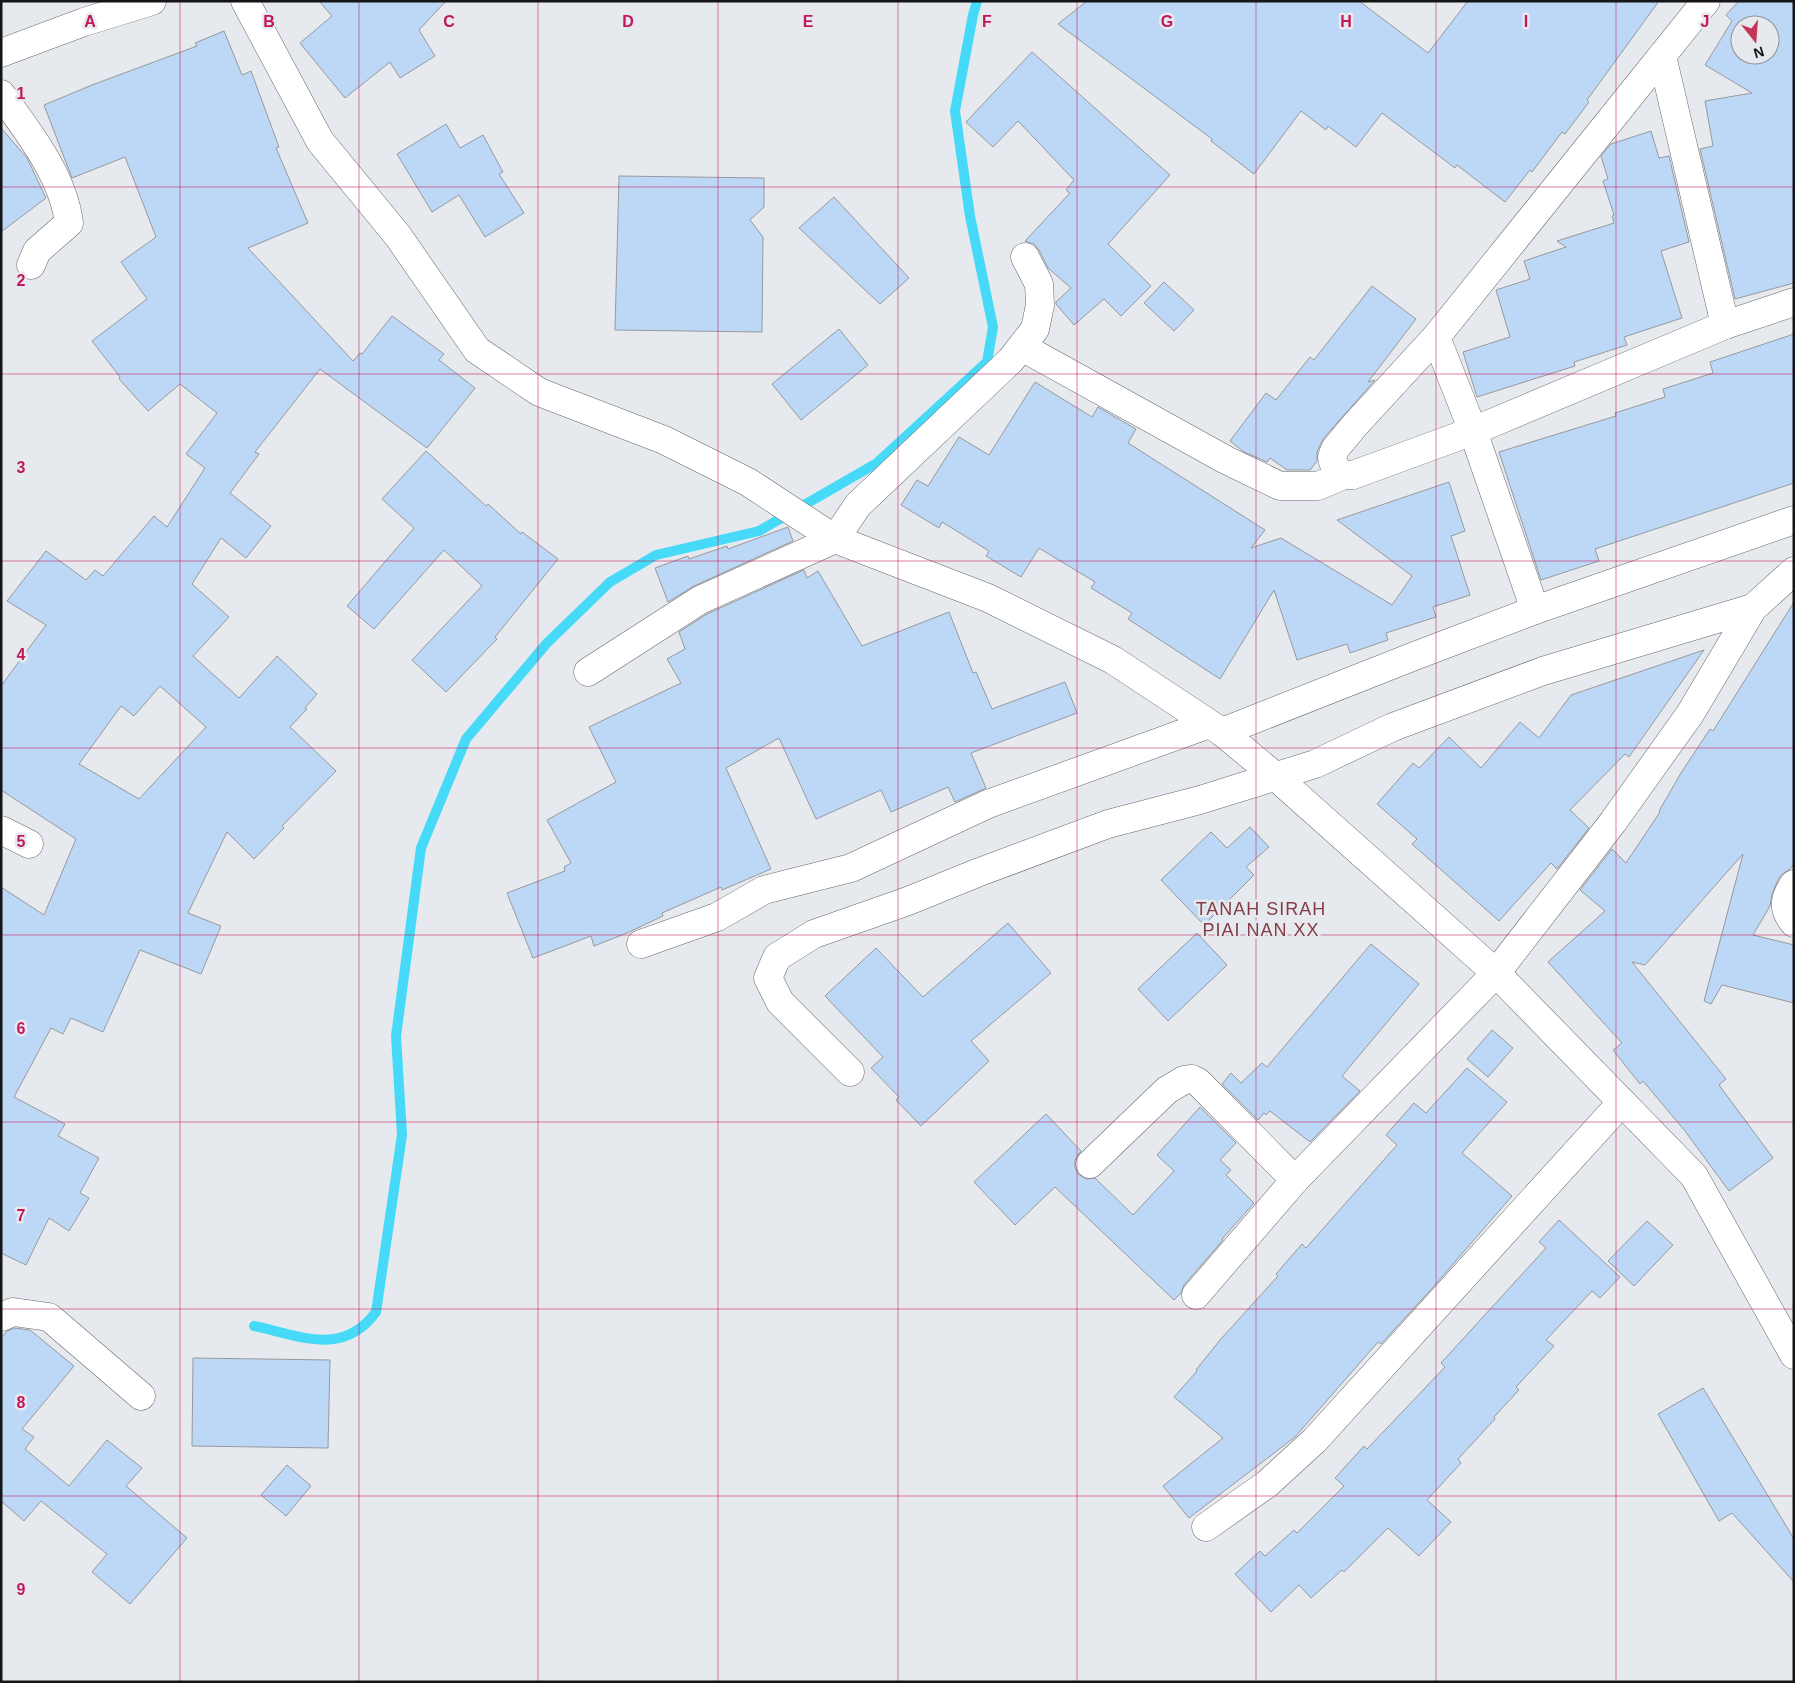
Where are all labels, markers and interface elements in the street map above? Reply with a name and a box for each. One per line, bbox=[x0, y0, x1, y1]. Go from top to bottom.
text: A bbox=[84, 13, 96, 30]
text: B bbox=[263, 13, 275, 30]
text: C bbox=[443, 13, 455, 30]
text: D bbox=[622, 13, 634, 30]
text: E bbox=[803, 13, 814, 30]
text: F bbox=[982, 13, 992, 30]
text: G bbox=[1161, 13, 1173, 30]
text: H bbox=[1340, 13, 1352, 30]
text: I bbox=[1524, 13, 1528, 30]
text: J bbox=[1701, 13, 1709, 30]
north arrow bbox=[1730, 15, 1780, 65]
text: N bbox=[1752, 43, 1766, 62]
text: 1 bbox=[17, 85, 26, 102]
text: 2 bbox=[17, 272, 26, 289]
text: 3 bbox=[17, 459, 26, 476]
text: 4 bbox=[17, 646, 26, 663]
text: 5 bbox=[17, 833, 26, 850]
district label: TANAH SIRAH PIAI NAN XX bbox=[1196, 899, 1326, 940]
text: 6 bbox=[17, 1020, 26, 1037]
text: 7 bbox=[17, 1207, 26, 1224]
text: 8 bbox=[17, 1394, 26, 1411]
text: 9 bbox=[17, 1581, 26, 1598]

